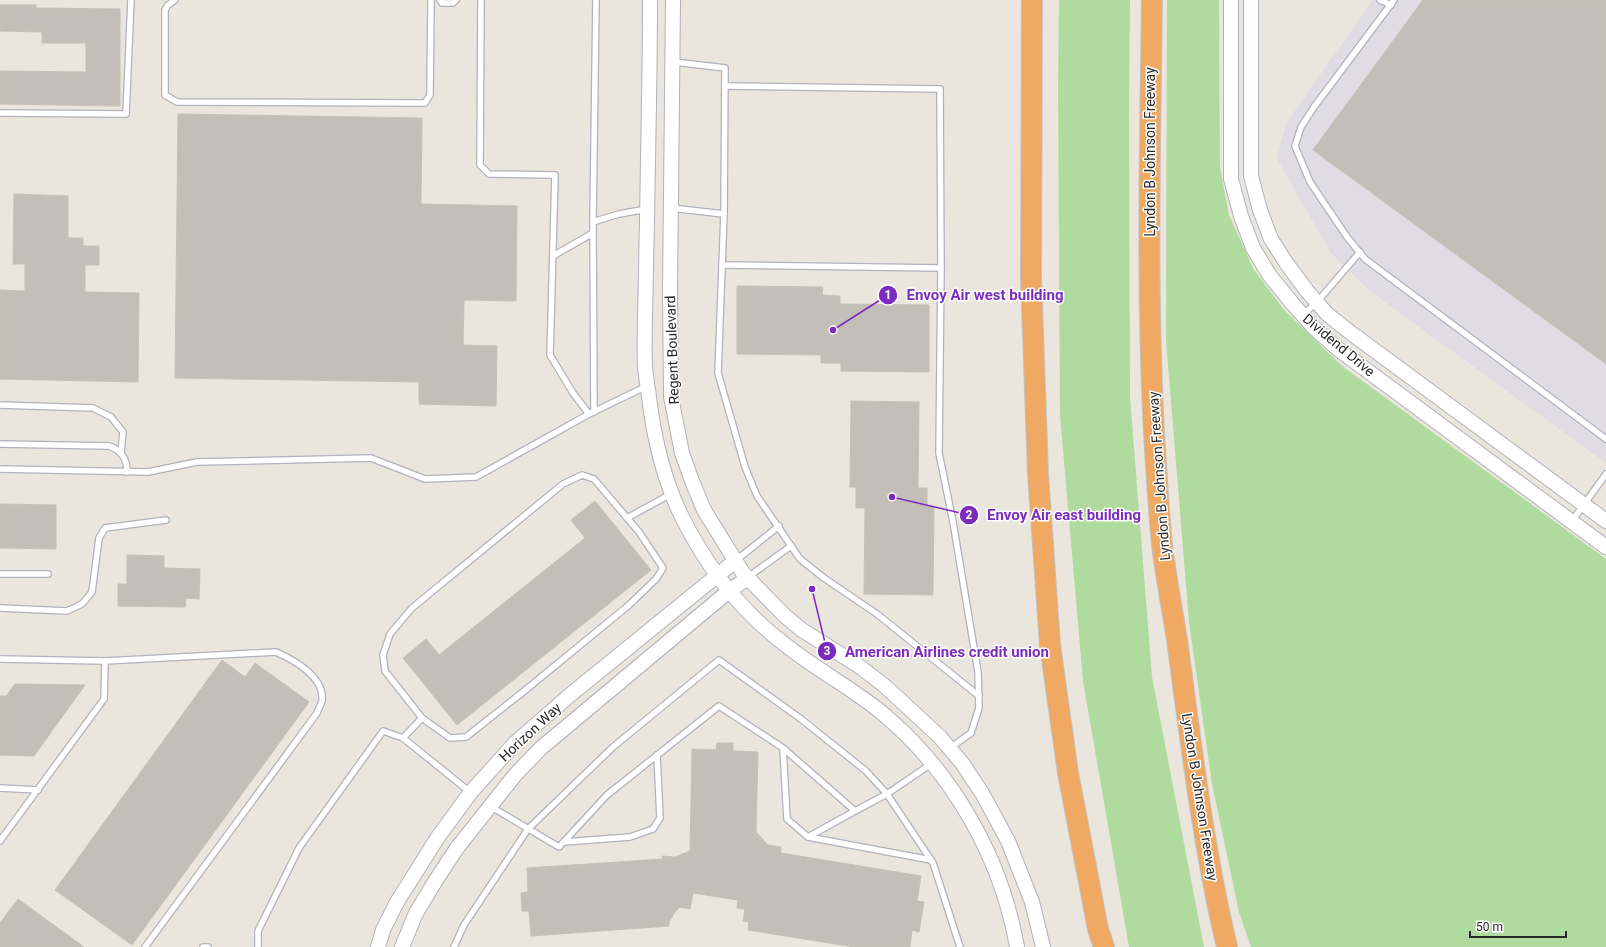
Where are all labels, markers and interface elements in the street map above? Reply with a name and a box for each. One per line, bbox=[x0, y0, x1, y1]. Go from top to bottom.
street label: Lyndon B Johnson Freeway bbox=[1142, 67, 1158, 237]
callout: Envoy Air west building bbox=[878, 281, 1071, 308]
text: Envoy Air west building bbox=[906, 286, 1064, 304]
text: 1 bbox=[885, 288, 891, 302]
street label: Regent Boulevard bbox=[662, 295, 682, 405]
street label: Dividend Drive bbox=[1300, 310, 1378, 380]
street label: Lyndon B Johnson Freeway bbox=[1145, 391, 1173, 561]
callout: Envoy Air east building bbox=[959, 501, 1149, 528]
text: Envoy Air east building bbox=[987, 506, 1141, 524]
text: 2 bbox=[966, 508, 973, 522]
callout: American Airlines credit union bbox=[817, 638, 1057, 665]
text: American Airlines credit union bbox=[845, 643, 1049, 661]
text: 3 bbox=[824, 644, 831, 658]
street label: Horizon Way bbox=[496, 699, 564, 765]
street label: Lyndon B Johnson Freeway bbox=[1179, 712, 1221, 882]
scale bar bbox=[1470, 913, 1566, 939]
text: 50 m bbox=[1476, 920, 1503, 934]

